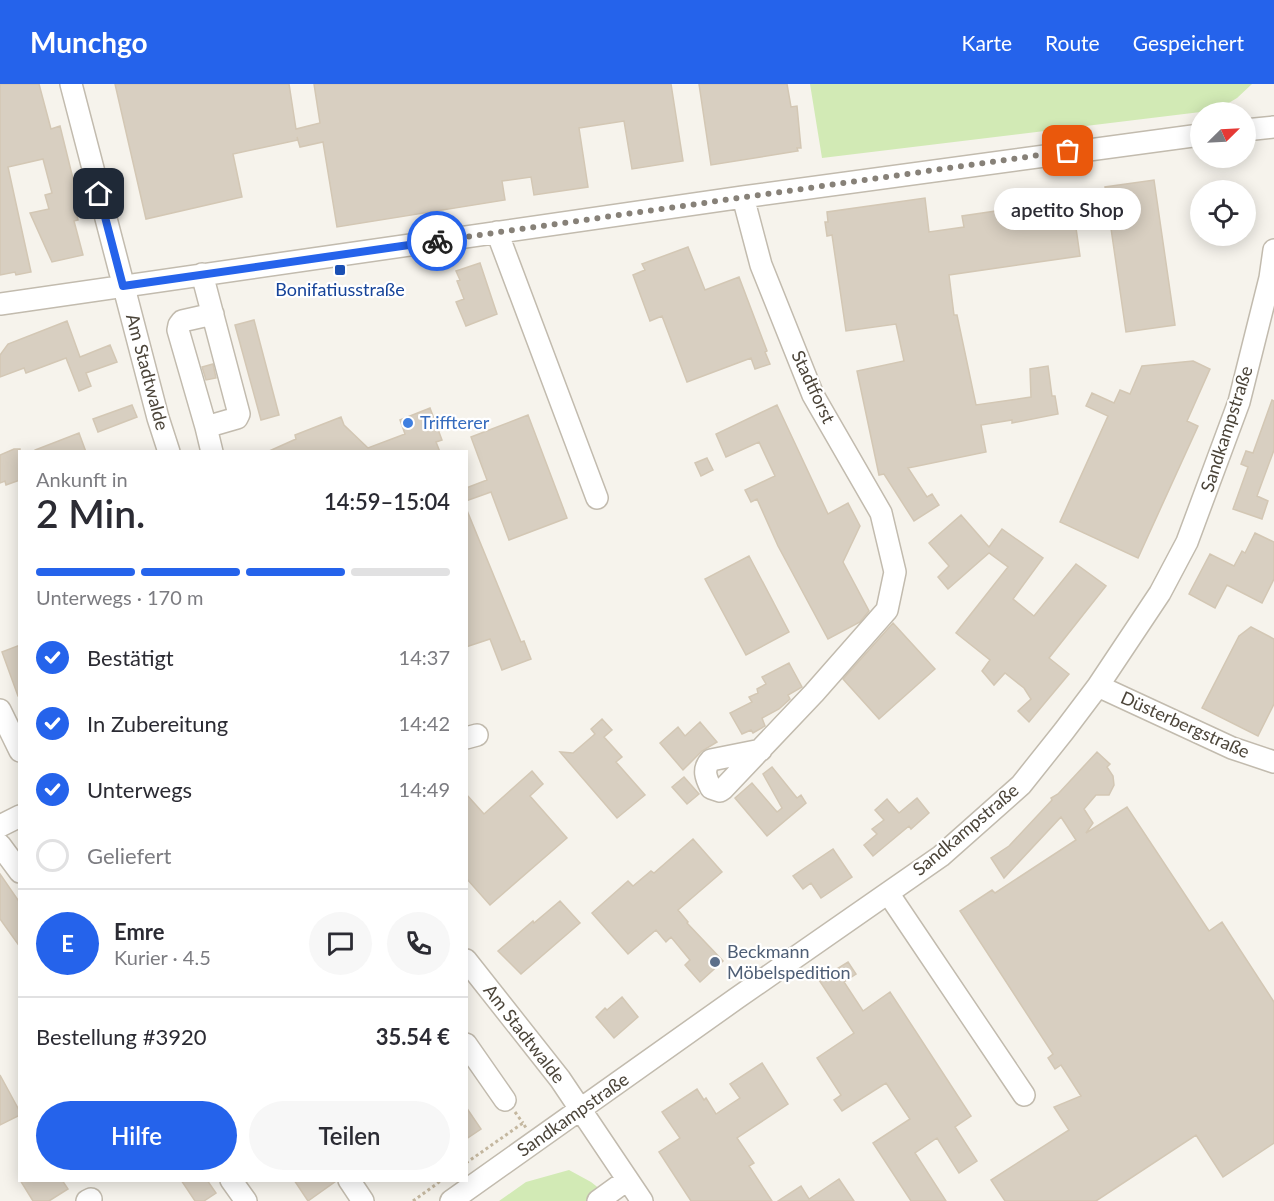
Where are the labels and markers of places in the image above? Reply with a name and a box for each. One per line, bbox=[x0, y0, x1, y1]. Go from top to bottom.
pin bbox=[1042, 125, 1093, 176]
pin bbox=[73, 168, 124, 219]
callout: apetito Shop bbox=[994, 187, 1142, 229]
marker: Bonifatiusstraße bbox=[333, 263, 347, 277]
place label: Bonifatiusstraße bbox=[275, 278, 405, 300]
place label: Triffterer bbox=[420, 411, 490, 433]
marker: Triffterer bbox=[401, 416, 415, 430]
place label: Beckmann Möbelspedition bbox=[727, 940, 851, 983]
marker: Beckmann Möbelspedition bbox=[708, 955, 722, 969]

